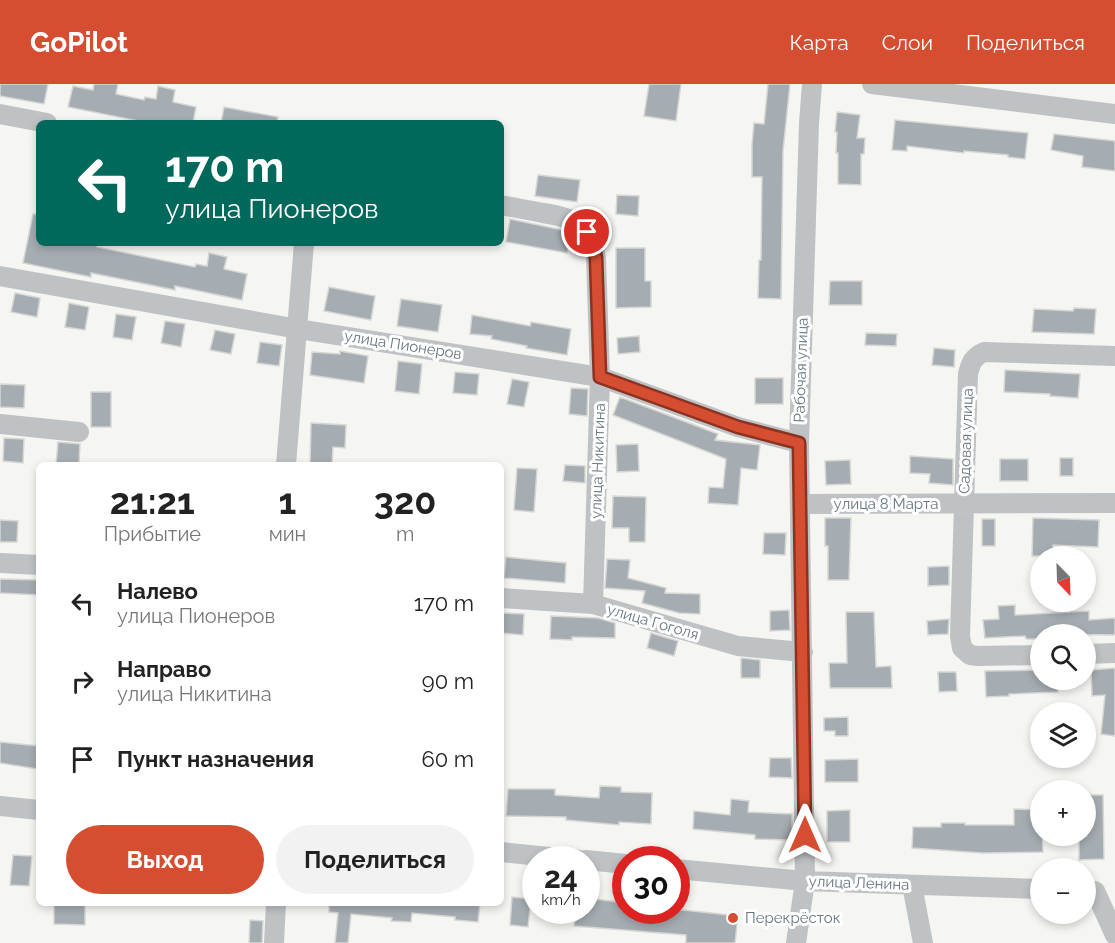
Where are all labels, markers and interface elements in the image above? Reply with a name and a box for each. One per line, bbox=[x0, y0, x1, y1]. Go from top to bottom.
text: GoPilot bbox=[30, 26, 128, 59]
text: Карта bbox=[790, 30, 849, 55]
text: Слои bbox=[882, 30, 933, 55]
text: Поделиться bbox=[966, 30, 1085, 55]
text: 170 m bbox=[165, 143, 284, 192]
icon: left bbox=[66, 144, 144, 222]
text: улица Пионеров bbox=[165, 193, 378, 224]
pin bbox=[561, 206, 612, 257]
icon: arrive bbox=[570, 215, 603, 248]
street label: Рабочая улица bbox=[790, 317, 812, 423]
street label: улица Пионеров bbox=[343, 327, 463, 363]
street label: Садовая улица bbox=[955, 388, 977, 494]
street label: улица Никитина bbox=[587, 403, 609, 519]
text: 21:21 bbox=[110, 480, 195, 522]
text: 1 bbox=[279, 480, 296, 522]
text: 320 bbox=[374, 480, 436, 522]
street label: улица 8 Марта bbox=[834, 495, 938, 513]
text: Прибытие bbox=[104, 522, 201, 546]
text: мин bbox=[269, 522, 306, 546]
text: m bbox=[396, 522, 414, 546]
north arrow bbox=[1030, 546, 1096, 612]
map controls bbox=[1030, 546, 1096, 924]
text: Налево bbox=[117, 578, 198, 604]
icon: left bbox=[66, 587, 99, 620]
text: 170 m bbox=[414, 590, 474, 616]
street label: улица Гоголя bbox=[605, 600, 701, 644]
text: улица Пионеров bbox=[117, 604, 275, 628]
button: search bbox=[1030, 624, 1096, 690]
text: Направо bbox=[117, 656, 211, 682]
icon: right bbox=[66, 665, 99, 698]
text: 90 m bbox=[422, 668, 474, 694]
text: улица Никитина bbox=[117, 682, 272, 706]
button: layers bbox=[1030, 702, 1096, 768]
icon: arrive bbox=[66, 743, 99, 776]
text: Пункт назначения bbox=[117, 746, 314, 772]
text: 60 m bbox=[421, 746, 474, 772]
button: + bbox=[1030, 780, 1096, 846]
position arrow bbox=[773, 803, 837, 867]
button: Выход bbox=[66, 825, 264, 894]
button: Поделиться bbox=[276, 825, 474, 894]
speed limit sign: 30 bbox=[612, 846, 690, 924]
button: − bbox=[1030, 858, 1096, 924]
text: 24 bbox=[544, 860, 578, 895]
street label: улица Ленина bbox=[808, 872, 910, 894]
text: km/h bbox=[541, 891, 581, 909]
place label: Перекрёсток bbox=[745, 909, 841, 927]
marker: Перекрёсток bbox=[726, 911, 740, 925]

